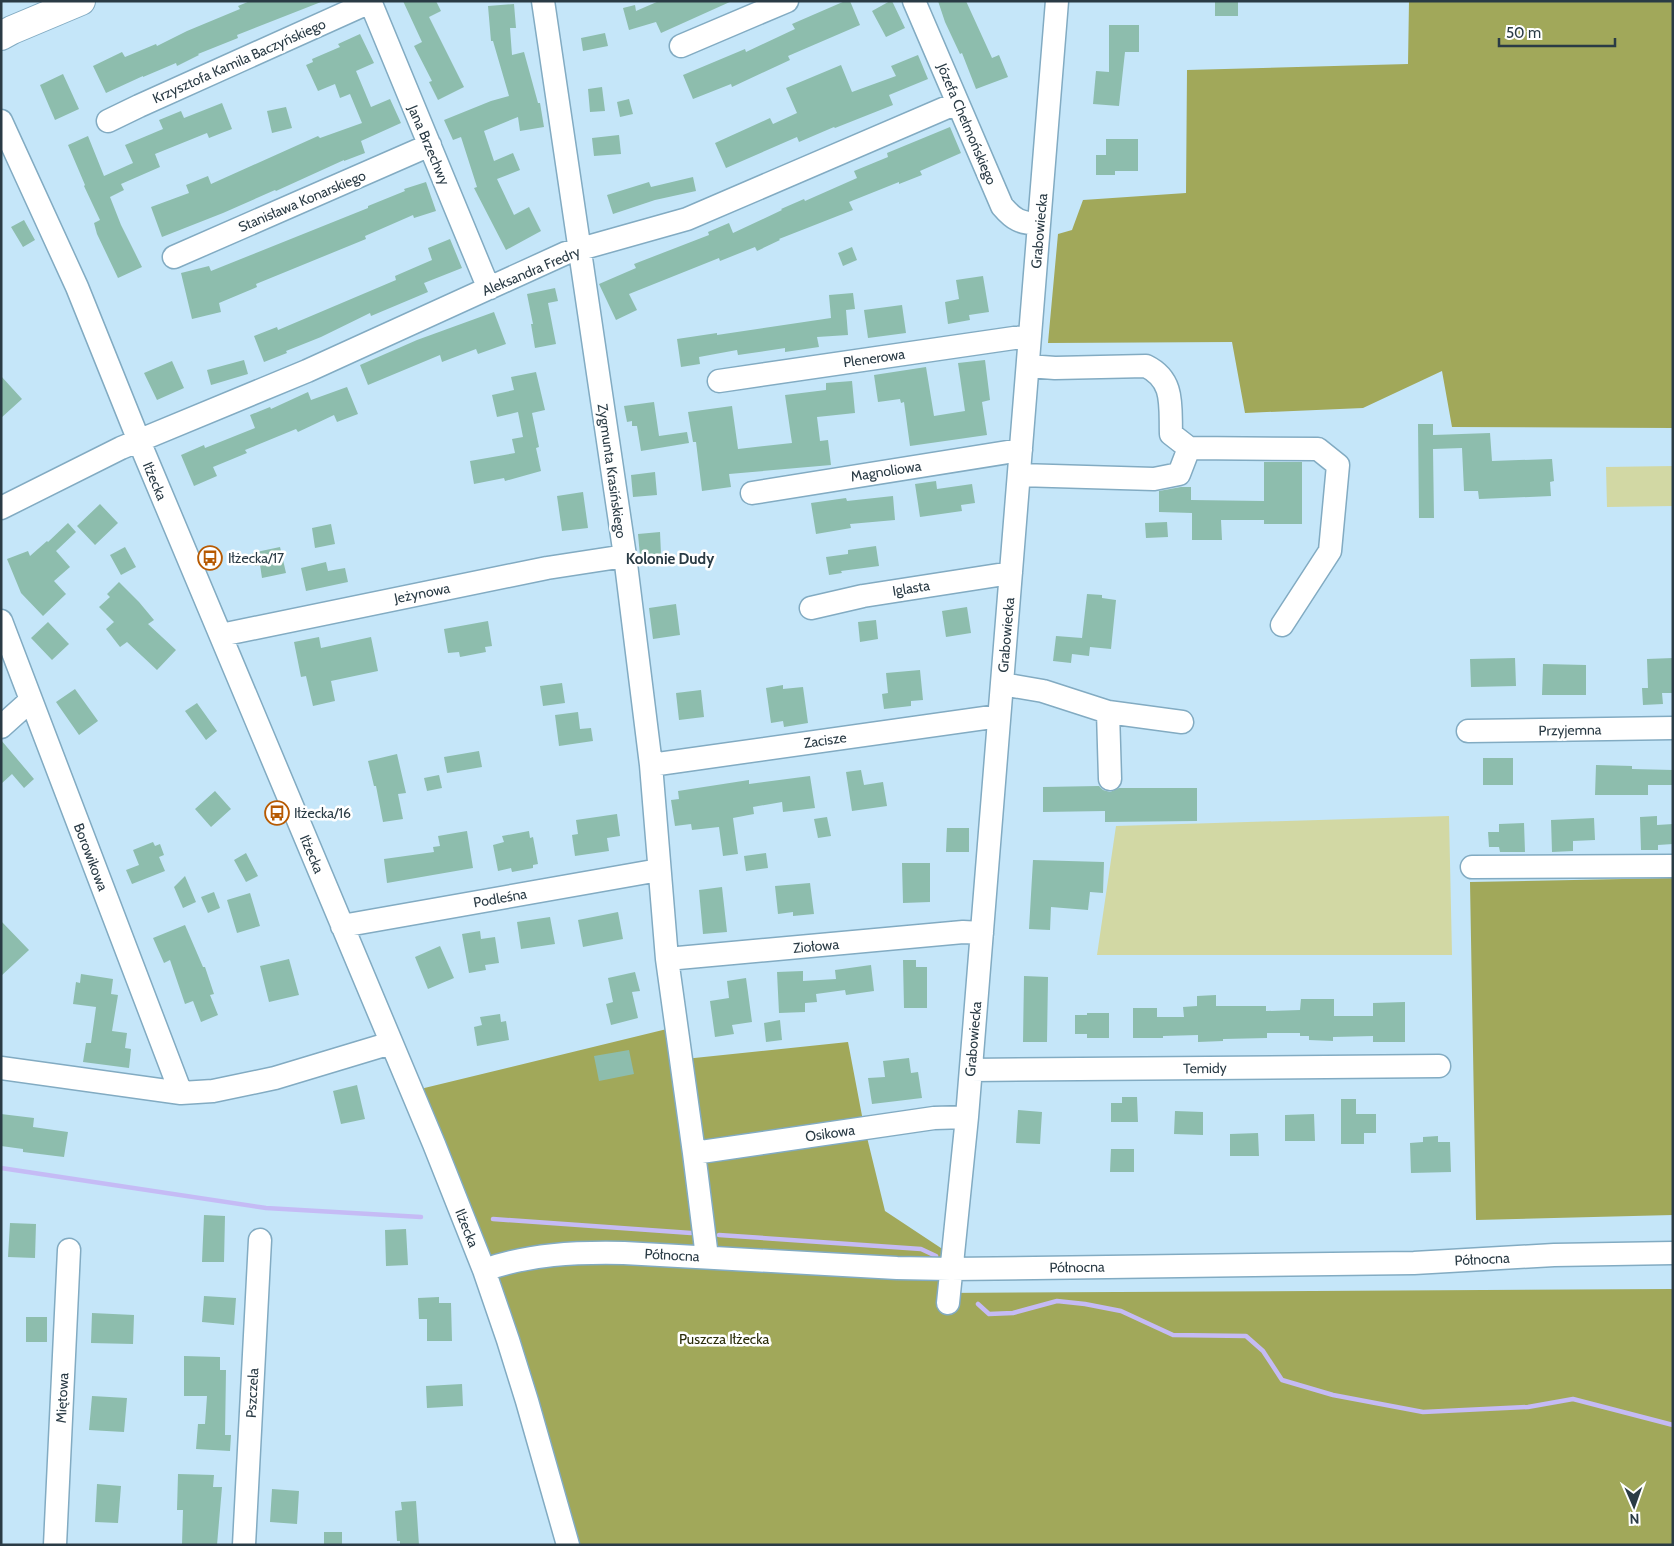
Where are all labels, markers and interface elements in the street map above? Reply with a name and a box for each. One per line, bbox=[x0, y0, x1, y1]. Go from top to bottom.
street label: Krzysztofa Kamila Baczyńskiego bbox=[149, 14, 329, 107]
scale bar bbox=[1499, 15, 1615, 47]
text: 50 m bbox=[1506, 24, 1541, 42]
street label: Józefa Chełmońskiego bbox=[933, 60, 1001, 188]
street label: Jana Brzechwy bbox=[404, 101, 454, 188]
street label: Stanisława Konarskiego bbox=[236, 166, 369, 236]
street label: Grabowiecka bbox=[1027, 192, 1051, 269]
street label: Aleksandra Fredry bbox=[479, 242, 583, 300]
street label: Plenerowa bbox=[842, 345, 906, 371]
street label: Zygmunta Krasińskiego bbox=[594, 403, 630, 540]
street label: Magnoliowa bbox=[849, 456, 923, 485]
street label: Iłżecka bbox=[139, 459, 171, 503]
bus stop icon: Iłżecka/17 bbox=[197, 545, 223, 571]
place label: Iłżecka/17 bbox=[228, 549, 284, 567]
district label: Kolonie Dudy bbox=[626, 550, 715, 568]
street label: Iglasta bbox=[891, 576, 931, 600]
street label: Jeżynowa bbox=[392, 579, 452, 607]
street label: Grabowiecka bbox=[994, 596, 1018, 673]
street label: Przyjemna bbox=[1538, 720, 1602, 740]
street label: Zacisze bbox=[802, 728, 848, 752]
bus stop icon: Iłżecka/16 bbox=[264, 800, 290, 826]
place label: Iłżecka/16 bbox=[294, 804, 351, 822]
street label: Borowikowa bbox=[70, 820, 112, 894]
street label: Iłżecka bbox=[296, 832, 328, 876]
street label: Podleśna bbox=[472, 884, 528, 912]
street label: Ziołowa bbox=[792, 935, 840, 957]
street label: Grabowiecka bbox=[961, 1000, 985, 1077]
street label: Temidy bbox=[1183, 1059, 1227, 1077]
street label: Osikowa bbox=[804, 1121, 856, 1145]
street label: Iłżecka bbox=[451, 1206, 483, 1250]
street label: Północna bbox=[644, 1245, 700, 1265]
street label: Północna bbox=[1454, 1249, 1510, 1269]
street label: Północna bbox=[1049, 1258, 1105, 1276]
park label: Puszcza Iłżecka bbox=[679, 1330, 769, 1348]
street label: Pszczela bbox=[242, 1367, 262, 1418]
street label: Miętowa bbox=[52, 1372, 72, 1424]
north arrow bbox=[1609, 1481, 1659, 1531]
text: N bbox=[1629, 1510, 1640, 1528]

